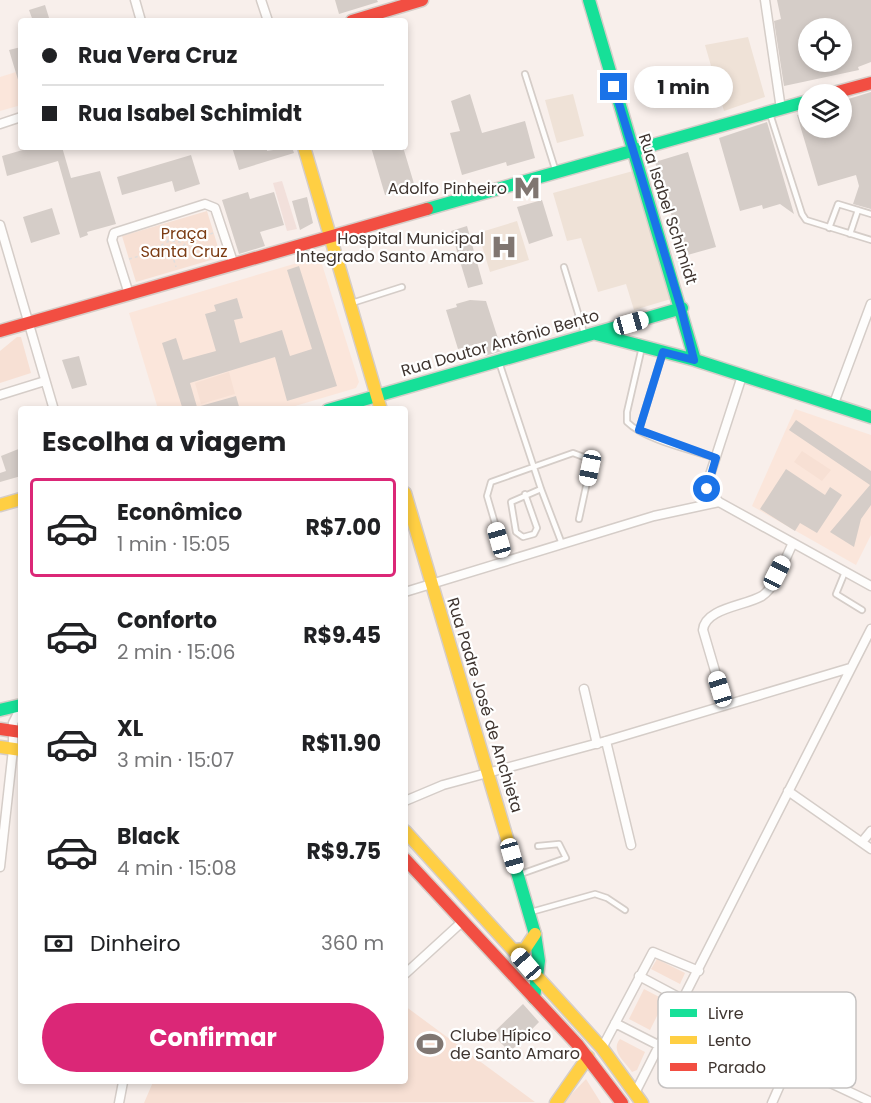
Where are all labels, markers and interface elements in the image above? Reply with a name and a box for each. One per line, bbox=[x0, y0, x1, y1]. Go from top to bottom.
map controls bbox=[798, 18, 852, 138]
button: locate bbox=[798, 18, 852, 72]
text: Rua Vera Cruz bbox=[78, 40, 237, 71]
callout: 1 min bbox=[635, 66, 734, 108]
route end bbox=[600, 73, 627, 100]
text: 1 min bbox=[657, 73, 710, 101]
button: layers bbox=[798, 84, 852, 138]
text: Rua Isabel Schimidt bbox=[78, 98, 302, 129]
street label: Rua Isabel Schimidt bbox=[633, 131, 703, 288]
metro station icon: Adolfo Pinheiro bbox=[512, 173, 542, 203]
place label: Adolfo Pinheiro bbox=[388, 177, 507, 200]
park label: Praça Santa Cruz bbox=[140, 222, 228, 263]
place label: Hospital Municipal Integrado Santo Amaro bbox=[296, 227, 484, 268]
hospital icon: Hospital Municipal Integrado Santo Amaro bbox=[489, 232, 519, 262]
street label: Rua Doutor Antônio Bento bbox=[398, 304, 602, 382]
car bbox=[611, 309, 651, 337]
text: Escolha a viagem bbox=[42, 423, 286, 460]
car bbox=[577, 449, 603, 487]
route start bbox=[693, 475, 720, 502]
text: Econômico bbox=[117, 497, 242, 528]
icon: car bbox=[45, 501, 99, 555]
text: R$7.00 bbox=[306, 512, 381, 543]
car bbox=[485, 520, 513, 560]
text: 1 min · 15:05 bbox=[117, 530, 230, 558]
car bbox=[761, 553, 793, 593]
street label: Rua Padre José de Anchieta bbox=[441, 595, 529, 815]
text: Conforto bbox=[117, 605, 217, 636]
icon: car bbox=[45, 609, 99, 663]
text: R$9.45 bbox=[303, 620, 381, 651]
text: 2 min · 15:06 bbox=[117, 638, 236, 666]
car bbox=[706, 669, 734, 709]
text: XL bbox=[117, 713, 143, 744]
icon: car bbox=[45, 717, 99, 771]
text: R$11.90 bbox=[302, 728, 381, 759]
text: 3 min · 15:07 bbox=[117, 746, 234, 774]
text: Black bbox=[117, 821, 180, 852]
icon: car bbox=[45, 825, 99, 879]
text: R$9.75 bbox=[306, 836, 381, 867]
car bbox=[498, 836, 526, 876]
text: 4 min · 15:08 bbox=[117, 854, 237, 882]
icon: cash bbox=[42, 927, 75, 960]
text: Dinheiro bbox=[90, 928, 180, 959]
text: 360 m bbox=[321, 929, 384, 957]
car bbox=[507, 945, 545, 983]
legend bbox=[658, 992, 856, 1088]
text: Livre bbox=[708, 1002, 744, 1025]
button: Confirmar bbox=[42, 1003, 384, 1072]
place label: Clube Hípico de Santo Amaro bbox=[450, 1024, 580, 1065]
sports icon: Clube Hípico de Santo Amaro bbox=[415, 1029, 445, 1059]
text: Lento bbox=[708, 1029, 751, 1052]
text: Parado bbox=[708, 1056, 766, 1079]

